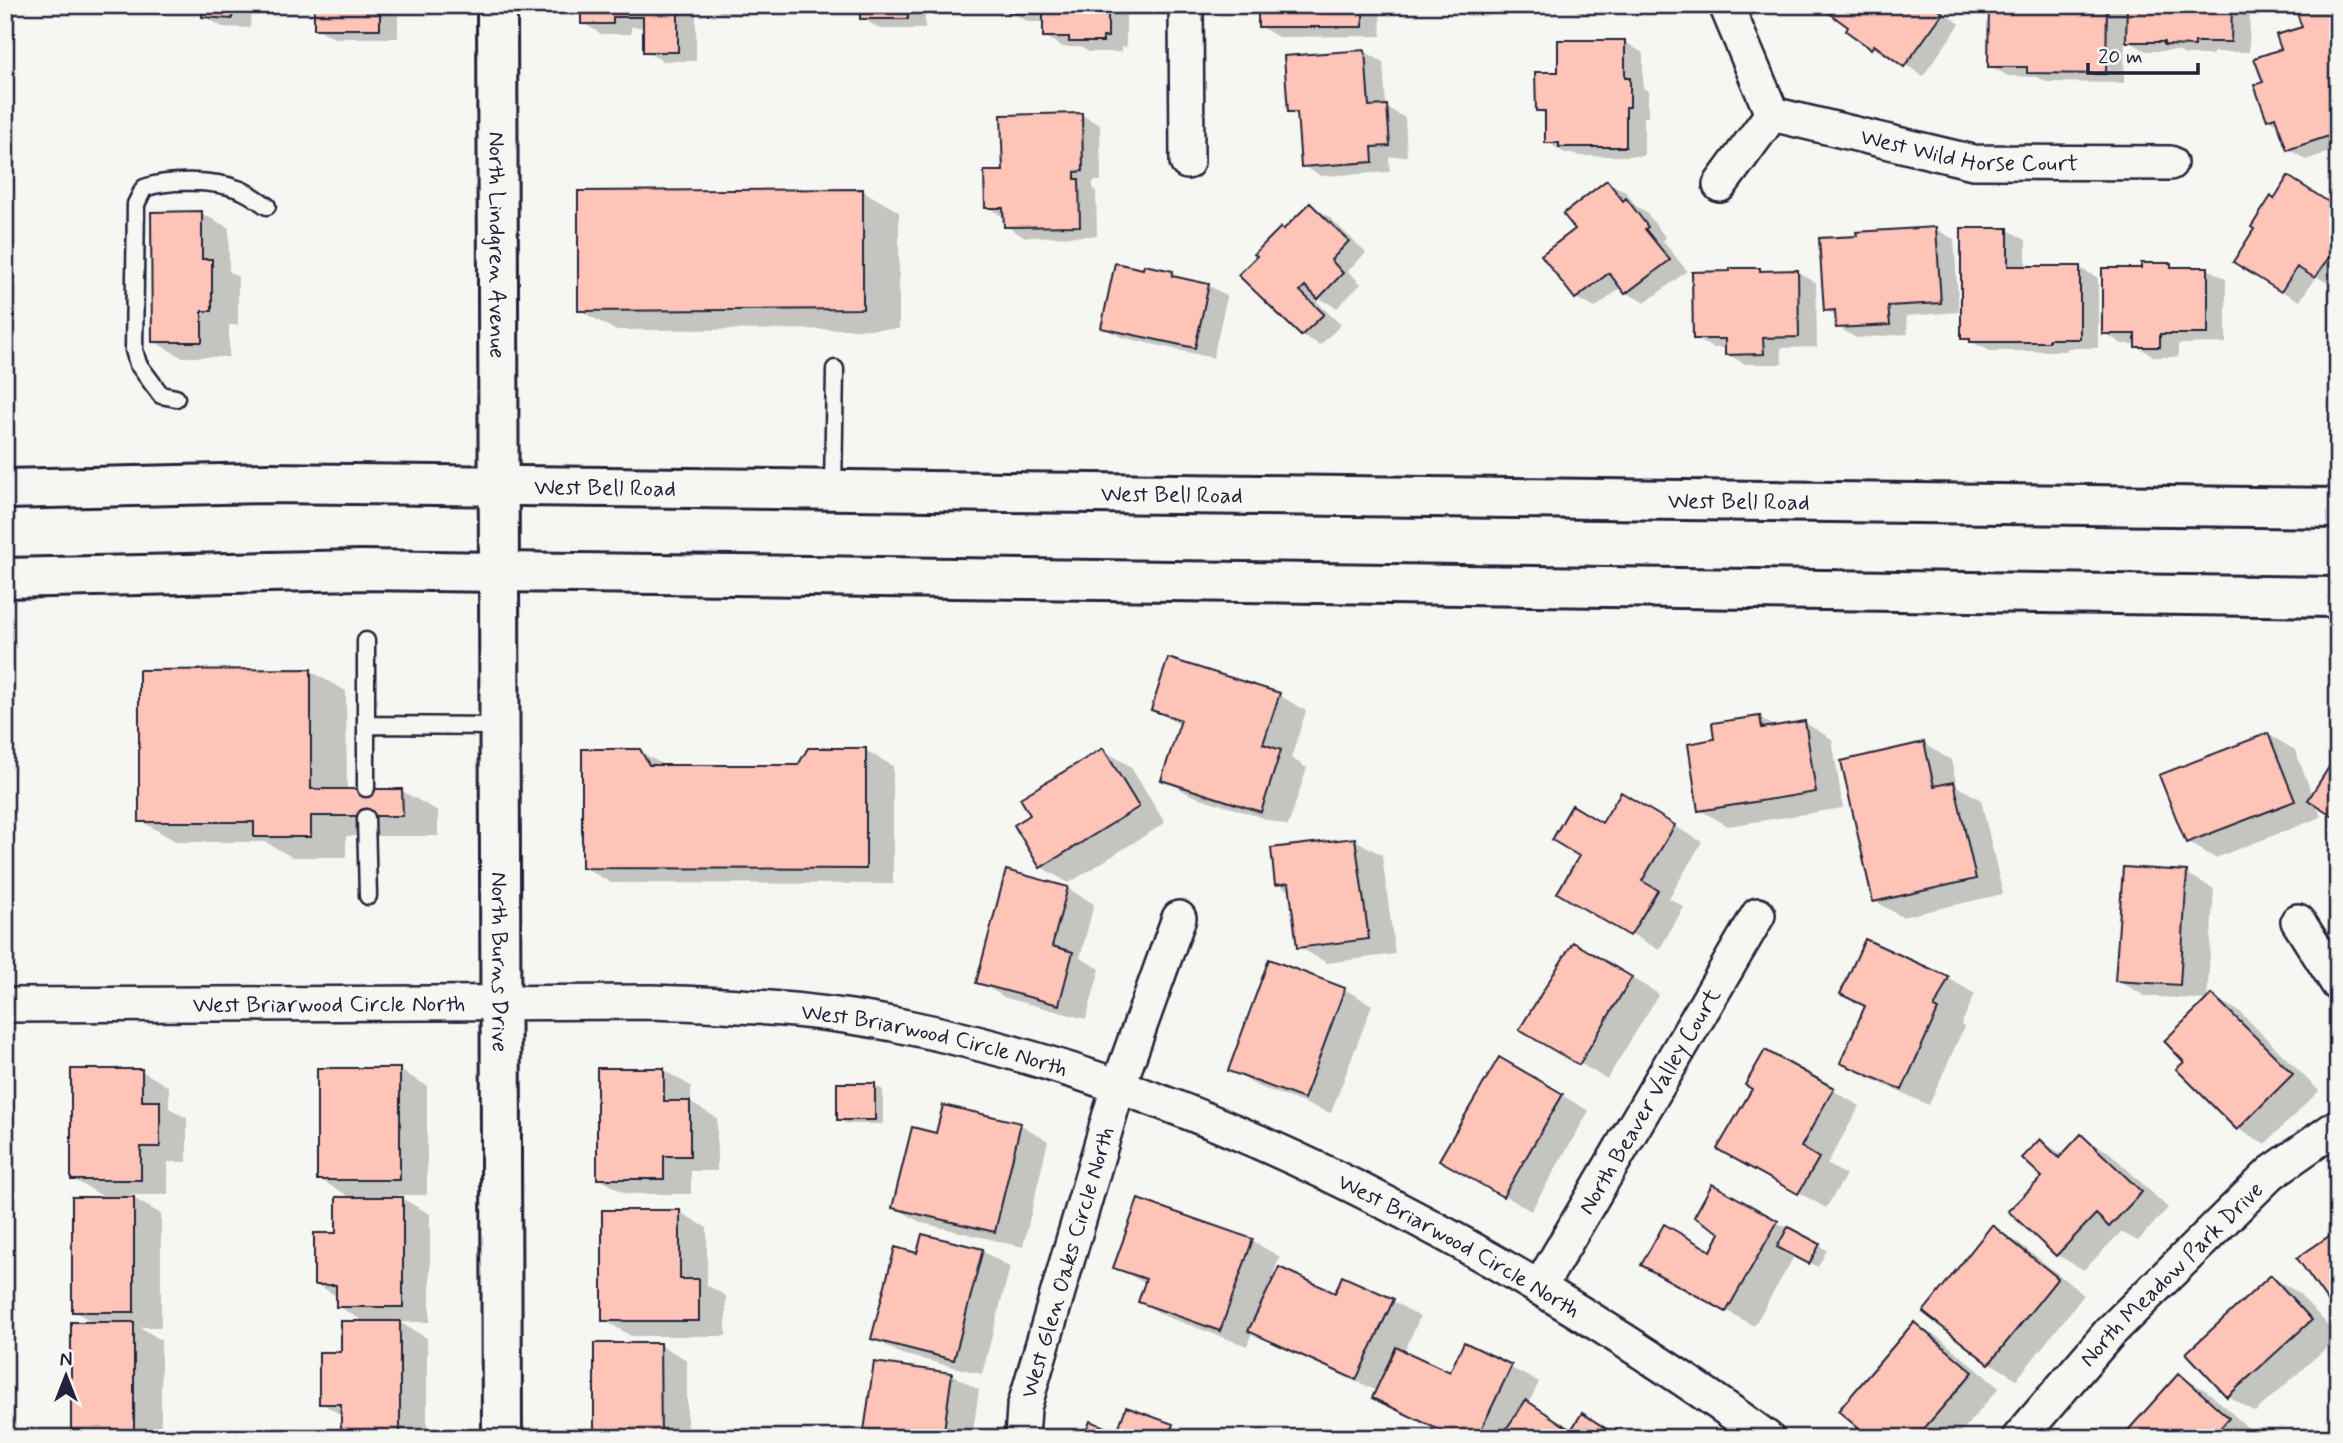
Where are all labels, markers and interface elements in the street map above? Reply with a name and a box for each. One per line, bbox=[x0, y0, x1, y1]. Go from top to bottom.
scale bar bbox=[2088, 32, 2198, 76]
text: 20 m bbox=[2098, 43, 2143, 71]
street label: West Wild Horse Court bbox=[1857, 123, 2078, 180]
street label: North Lindgren Avenue bbox=[480, 132, 511, 358]
street label: West Bell Road bbox=[534, 473, 676, 505]
street label: West Bell Road bbox=[1101, 480, 1243, 512]
street label: West Bell Road bbox=[1668, 487, 1810, 519]
street label: North Burns Drive bbox=[483, 872, 514, 1052]
street label: North Beaver Valley Court bbox=[1572, 983, 1729, 1220]
street label: West Briarwood Circle North bbox=[193, 990, 465, 1021]
street label: West Briarwood Circle North bbox=[800, 998, 1071, 1085]
street label: West Glen Oaks Circle North bbox=[1015, 1123, 1123, 1402]
street label: West Briarwood Circle North bbox=[1332, 1168, 1585, 1326]
street label: North Meadow Park Drive bbox=[2074, 1176, 2271, 1374]
north arrow bbox=[32, 1342, 102, 1412]
text: N bbox=[60, 1348, 72, 1373]

